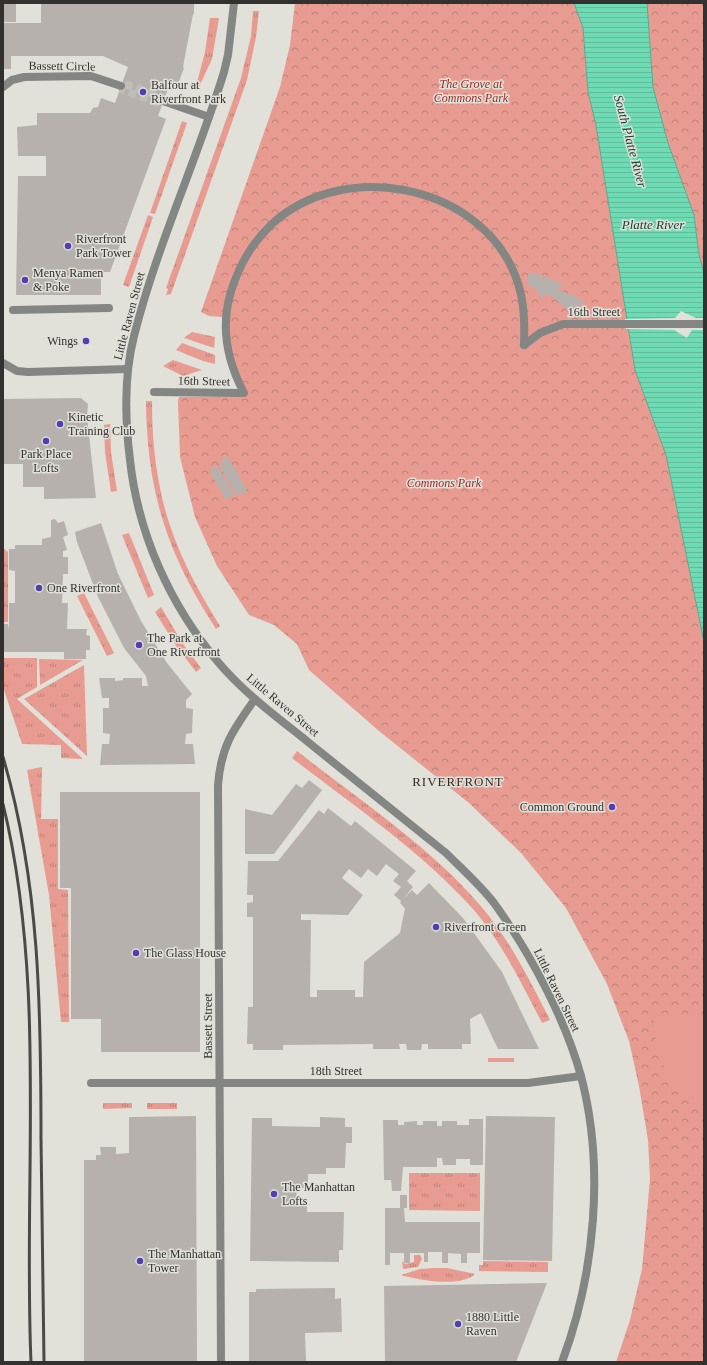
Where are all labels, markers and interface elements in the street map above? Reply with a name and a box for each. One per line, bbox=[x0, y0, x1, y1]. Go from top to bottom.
street label: Bassett Circle bbox=[28, 58, 96, 74]
park label: The Grove at Commons Park bbox=[434, 77, 509, 105]
place label: Balfour at Riverfront Park bbox=[151, 78, 226, 106]
marker: Balfour at Riverfront Park bbox=[138, 87, 148, 97]
water label: South Platte River bbox=[611, 93, 650, 190]
water label: Platte River bbox=[621, 217, 685, 232]
place label: Riverfront Park Tower bbox=[76, 232, 131, 260]
marker: Riverfront Park Tower bbox=[63, 241, 73, 251]
place label: Menya Ramen & Poke bbox=[33, 266, 103, 294]
street label: Little Raven Street bbox=[111, 270, 148, 362]
marker: Menya Ramen & Poke bbox=[20, 275, 30, 285]
street label: 16th Street bbox=[568, 305, 621, 319]
place label: Wings bbox=[47, 334, 78, 348]
marker: Wings bbox=[81, 336, 91, 346]
street label: 16th Street bbox=[178, 374, 231, 388]
place label: Kinetic Training Club bbox=[68, 410, 135, 438]
marker: Kinetic Training Club bbox=[55, 419, 65, 429]
marker: Park Place Lofts bbox=[41, 436, 51, 446]
place label: Park Place Lofts bbox=[21, 447, 71, 475]
park label: Commons Park bbox=[407, 476, 482, 490]
place label: One Riverfront bbox=[47, 581, 121, 595]
marker: One Riverfront bbox=[34, 583, 44, 593]
place label: The Park at One Riverfront bbox=[147, 631, 221, 659]
marker: The Park at One Riverfront bbox=[134, 640, 144, 650]
street label: Little Raven Street bbox=[244, 671, 323, 740]
district label: RIVERFRONT bbox=[412, 774, 504, 789]
place label: Common Ground bbox=[520, 800, 604, 814]
marker: Common Ground bbox=[607, 802, 617, 812]
place label: Riverfront Green bbox=[444, 920, 526, 934]
marker: Riverfront Green bbox=[431, 922, 441, 932]
place label: The Glass House bbox=[144, 946, 226, 960]
street label: Little Raven Street bbox=[531, 946, 583, 1034]
marker: The Glass House bbox=[131, 948, 141, 958]
street label: Bassett Street bbox=[201, 993, 215, 1059]
street label: 18th Street bbox=[310, 1064, 363, 1078]
place label: The Manhattan Lofts bbox=[282, 1180, 355, 1208]
marker: The Manhattan Lofts bbox=[269, 1189, 279, 1199]
place label: The Manhattan Tower bbox=[148, 1247, 221, 1275]
marker: The Manhattan Tower bbox=[135, 1256, 145, 1266]
place label: 1880 Little Raven bbox=[466, 1310, 519, 1338]
marker: 1880 Little Raven bbox=[453, 1319, 463, 1329]

